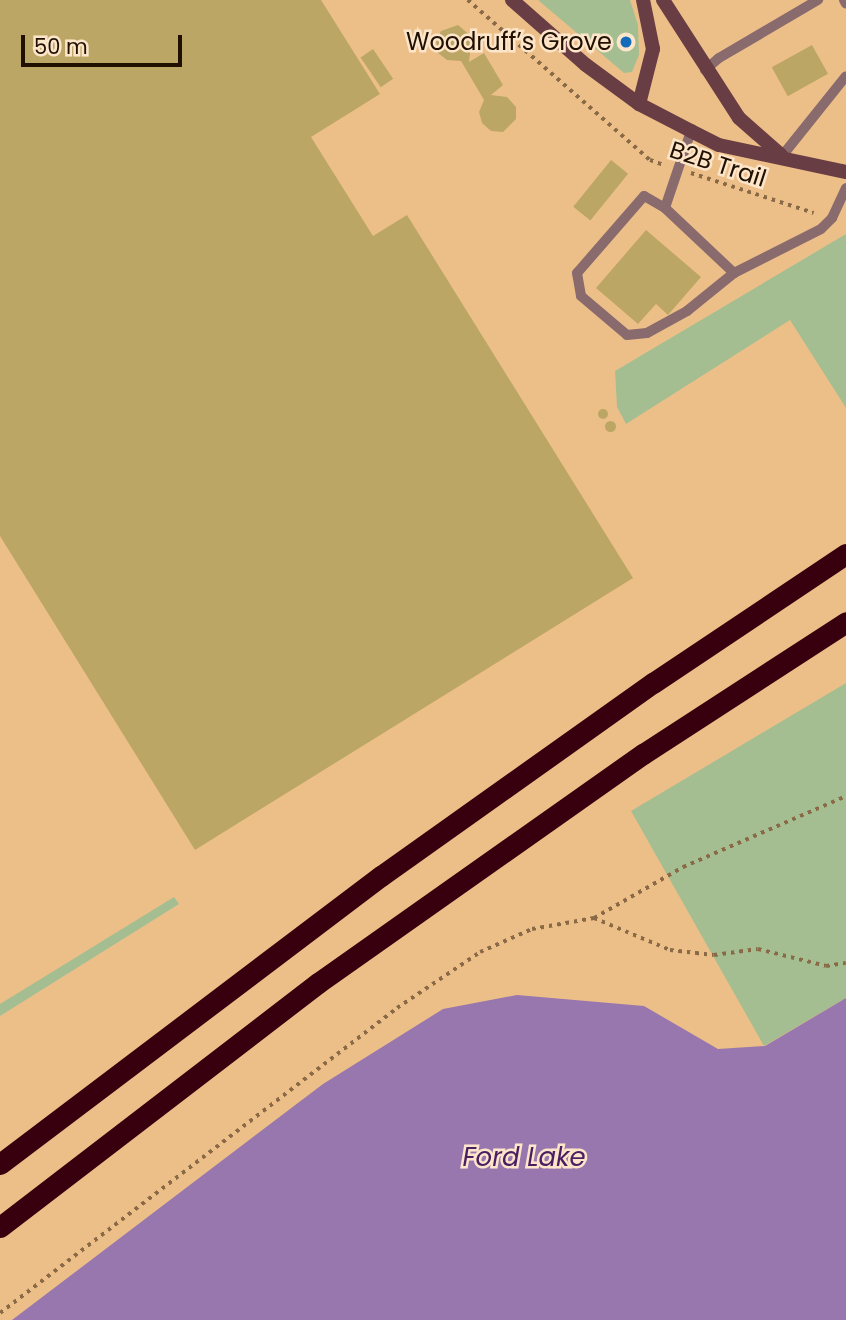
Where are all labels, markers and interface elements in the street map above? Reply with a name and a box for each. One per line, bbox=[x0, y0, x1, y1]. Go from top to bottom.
scale bar bbox=[24, 21, 186, 65]
place label: Woodruff’s Grove bbox=[406, 28, 612, 56]
text: 50 m bbox=[34, 32, 88, 61]
marker: Woodruff’s Grove bbox=[618, 34, 634, 50]
street label: B2B Trail bbox=[666, 135, 770, 193]
water label: Ford Lake bbox=[462, 1142, 586, 1174]

